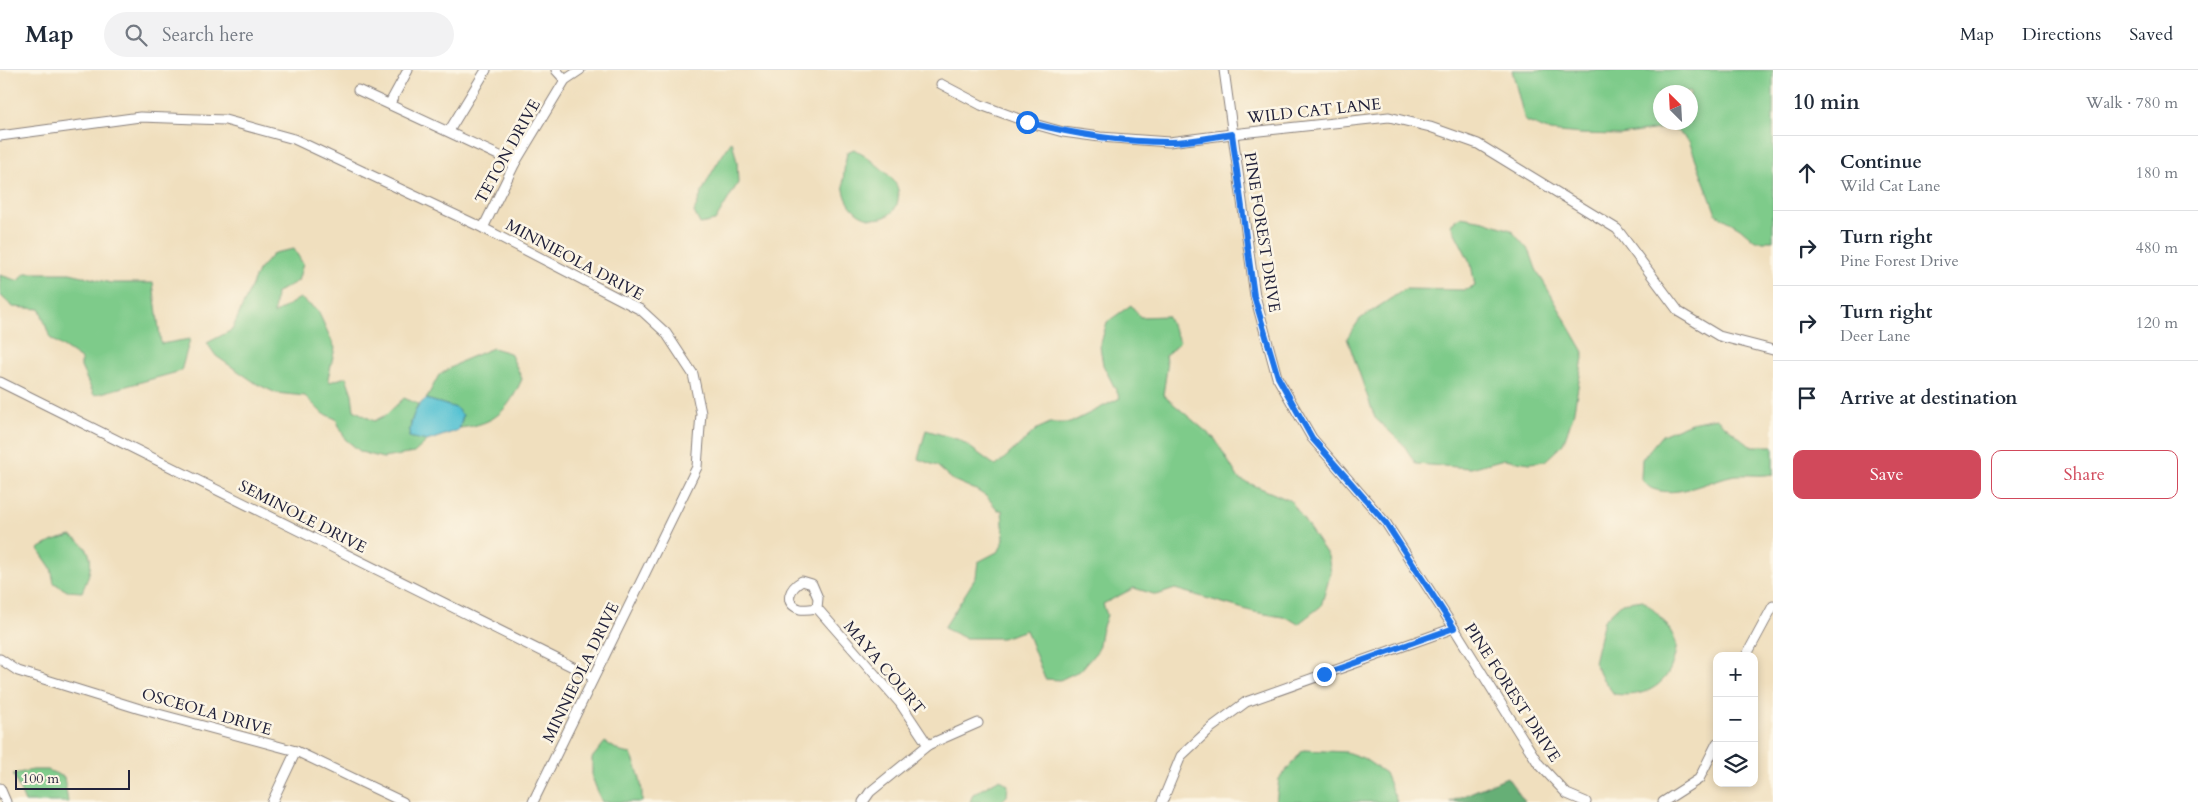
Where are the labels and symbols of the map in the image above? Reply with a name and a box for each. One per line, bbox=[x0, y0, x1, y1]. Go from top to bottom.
north arrow bbox=[1653, 85, 1698, 130]
street label: WILD CAT LANE bbox=[1245, 93, 1382, 129]
street label: TETON DRIVE bbox=[470, 95, 546, 208]
route start bbox=[1016, 111, 1039, 134]
street label: PINE FOREST DRIVE bbox=[1238, 150, 1286, 314]
street label: MINNIEOLA DRIVE bbox=[502, 214, 648, 306]
street label: SEMINOLE DRIVE bbox=[235, 475, 370, 559]
street label: MINNIEOLA DRIVE bbox=[537, 599, 624, 746]
street label: MAYA COURT bbox=[839, 616, 930, 719]
street label: PINE FOREST DRIVE bbox=[1459, 619, 1566, 767]
route end bbox=[1313, 663, 1336, 686]
street label: OSCEOLA DRIVE bbox=[139, 683, 274, 741]
scale bar bbox=[15, 767, 130, 790]

